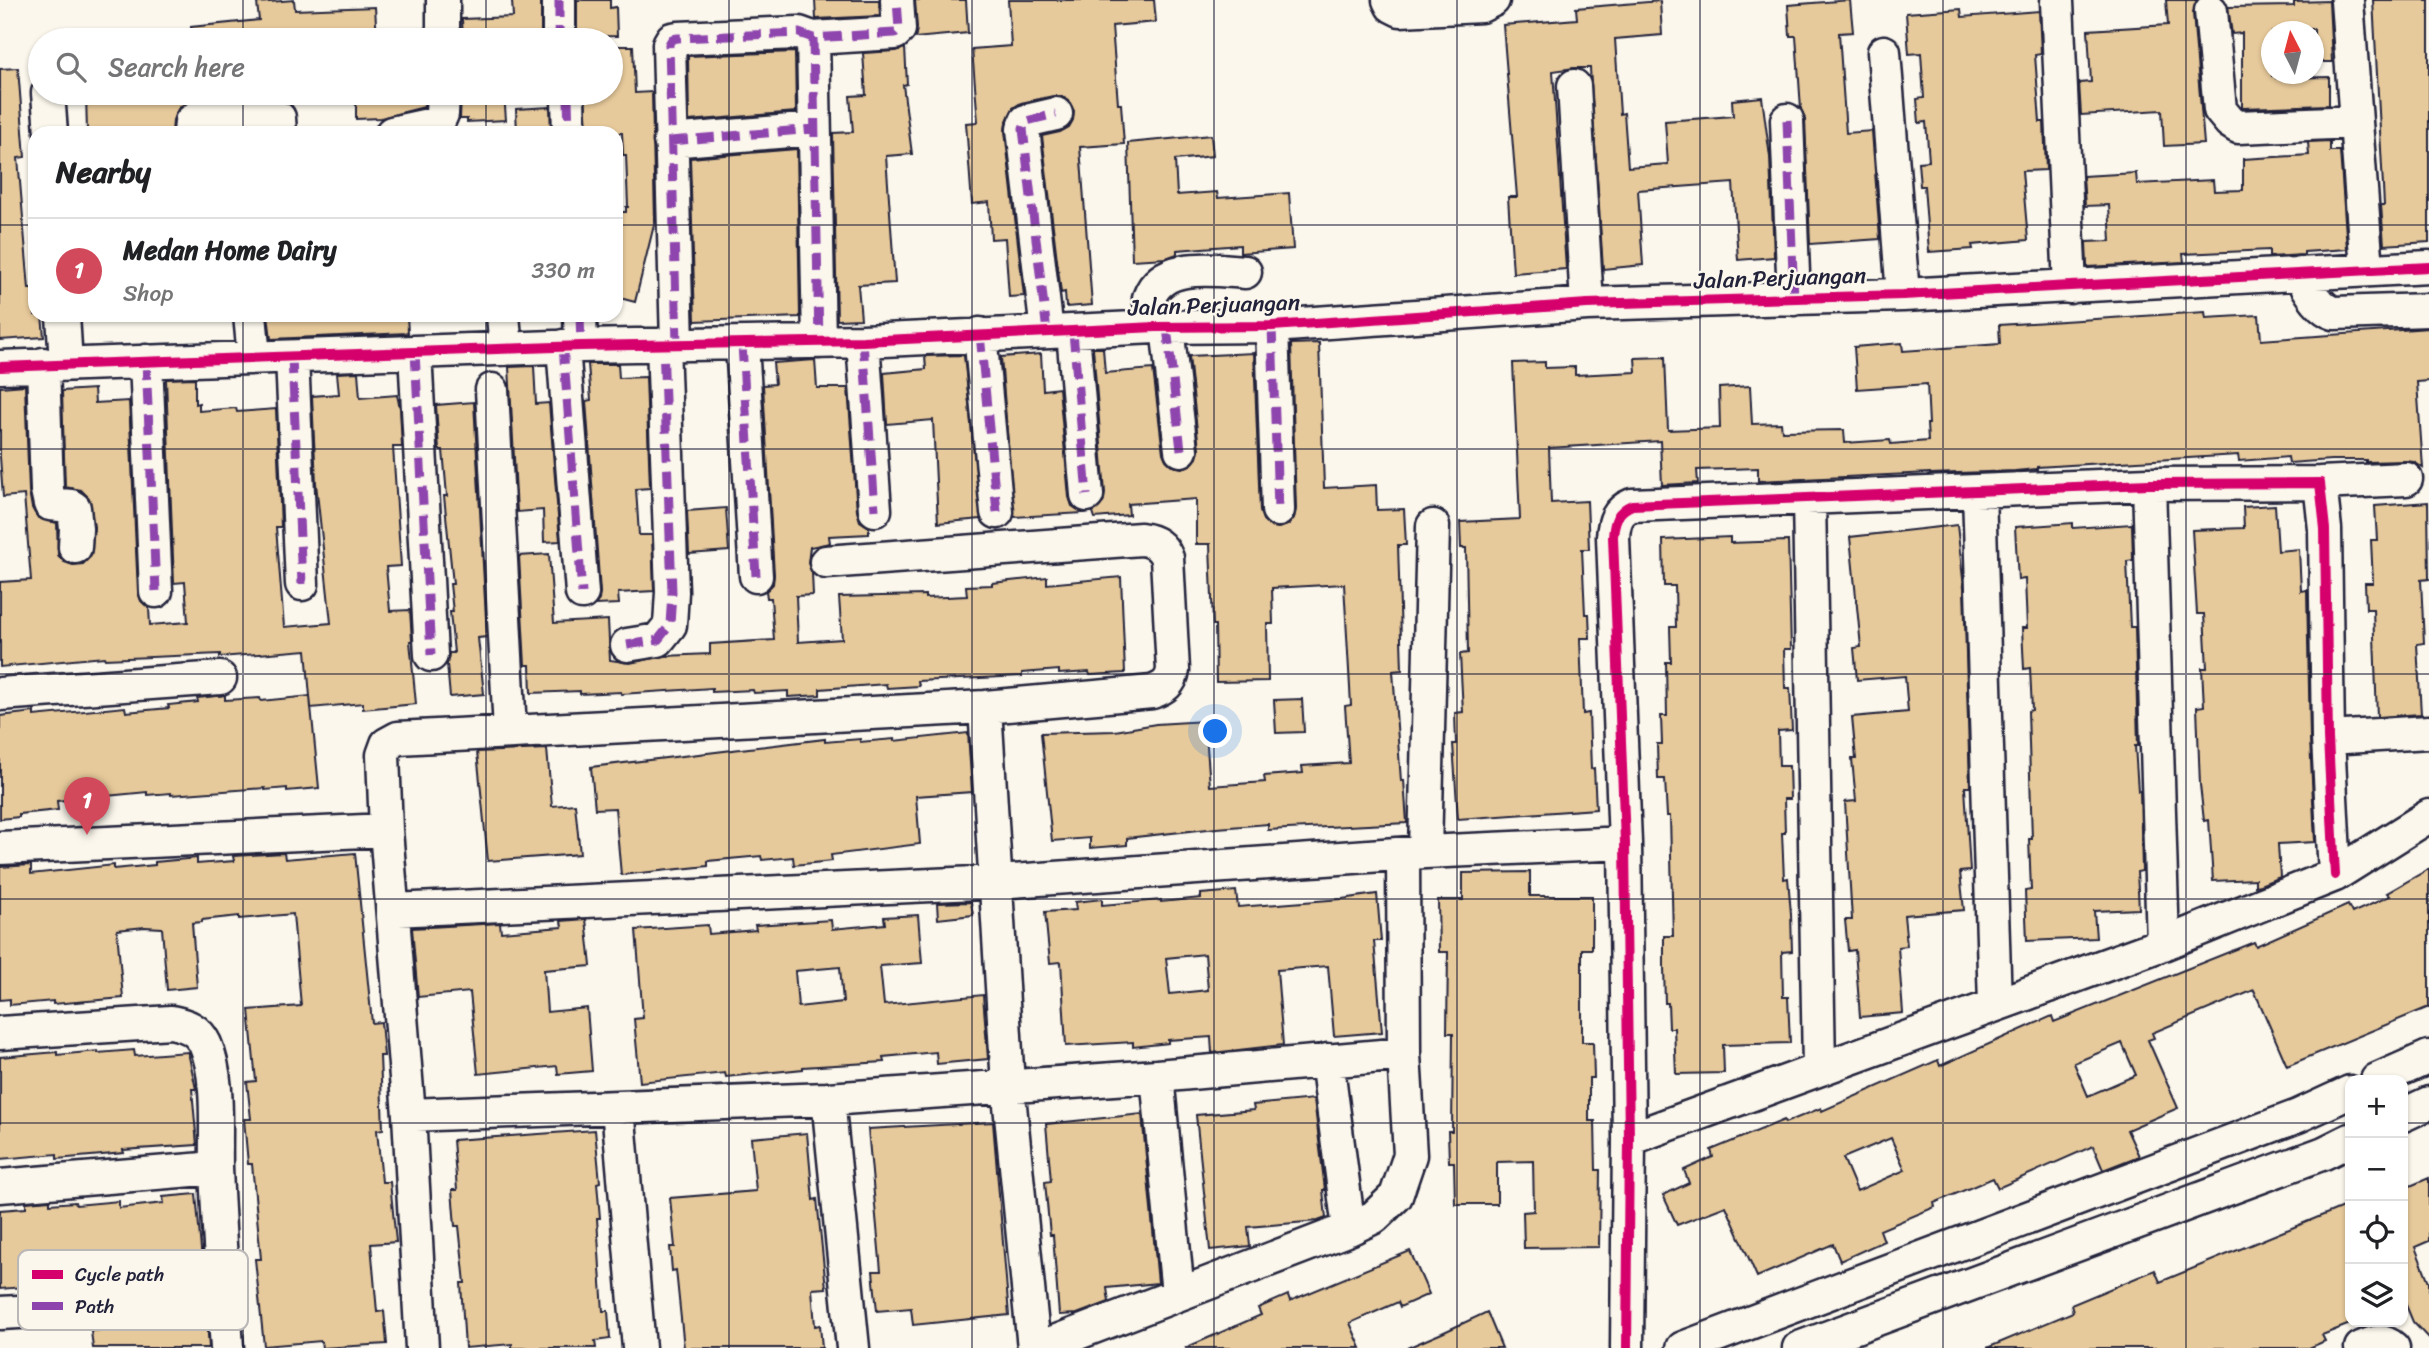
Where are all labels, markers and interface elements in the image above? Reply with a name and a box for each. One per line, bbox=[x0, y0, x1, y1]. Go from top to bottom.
north arrow bbox=[2261, 21, 2324, 84]
search box bbox=[28, 28, 623, 105]
text: Search here bbox=[108, 44, 245, 90]
icon: search bbox=[52, 48, 90, 86]
text: Nearby bbox=[56, 145, 151, 199]
text: Medan Home Dairy bbox=[123, 227, 336, 273]
text: 1 bbox=[74, 250, 84, 291]
text: 330 m bbox=[532, 250, 595, 291]
street label: Jalan Perjuangan bbox=[1692, 255, 1867, 302]
text: Shop bbox=[123, 273, 173, 314]
street label: Jalan Perjuangan bbox=[1126, 282, 1301, 329]
your location bbox=[1198, 714, 1232, 748]
pin: 1 bbox=[64, 777, 110, 835]
map controls bbox=[2345, 1075, 2408, 1327]
button: + bbox=[2345, 1075, 2408, 1138]
button: − bbox=[2345, 1138, 2408, 1201]
button: locate bbox=[2345, 1201, 2408, 1264]
legend bbox=[18, 1250, 248, 1330]
text: Cycle path bbox=[75, 1258, 164, 1291]
button: layers bbox=[2345, 1264, 2408, 1327]
text: Path bbox=[75, 1290, 114, 1323]

